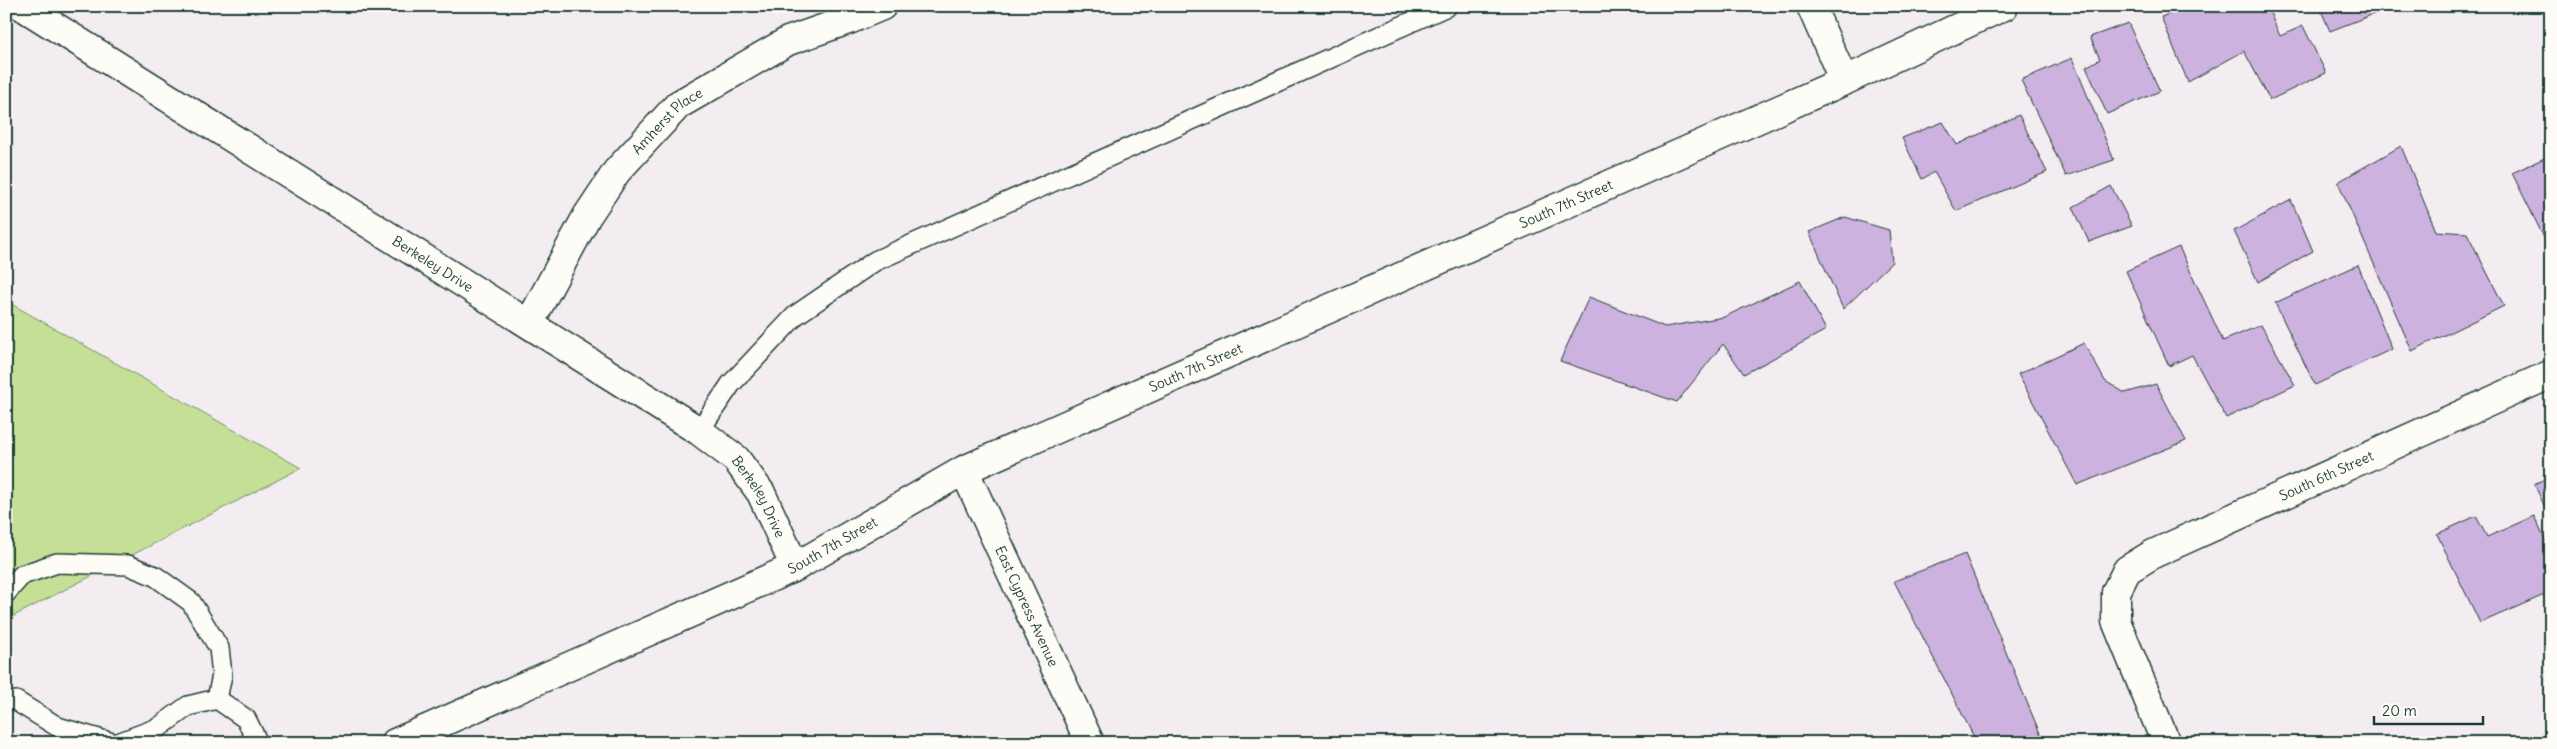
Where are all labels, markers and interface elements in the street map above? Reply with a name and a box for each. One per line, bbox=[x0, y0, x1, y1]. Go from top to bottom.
street label: Amherst Place bbox=[628, 84, 706, 158]
street label: South 7th Street bbox=[1516, 175, 1616, 232]
street label: Berkeley Drive bbox=[389, 232, 477, 296]
street label: South 7th Street bbox=[1146, 339, 1245, 396]
street label: South 6th Street bbox=[2276, 446, 2376, 505]
street label: Berkeley Drive bbox=[728, 452, 789, 540]
street label: South 7th Street bbox=[785, 513, 881, 578]
street label: East Cypress Avenue bbox=[991, 543, 1063, 670]
scale bar bbox=[2374, 694, 2483, 726]
text: 20 m bbox=[2382, 701, 2417, 720]

